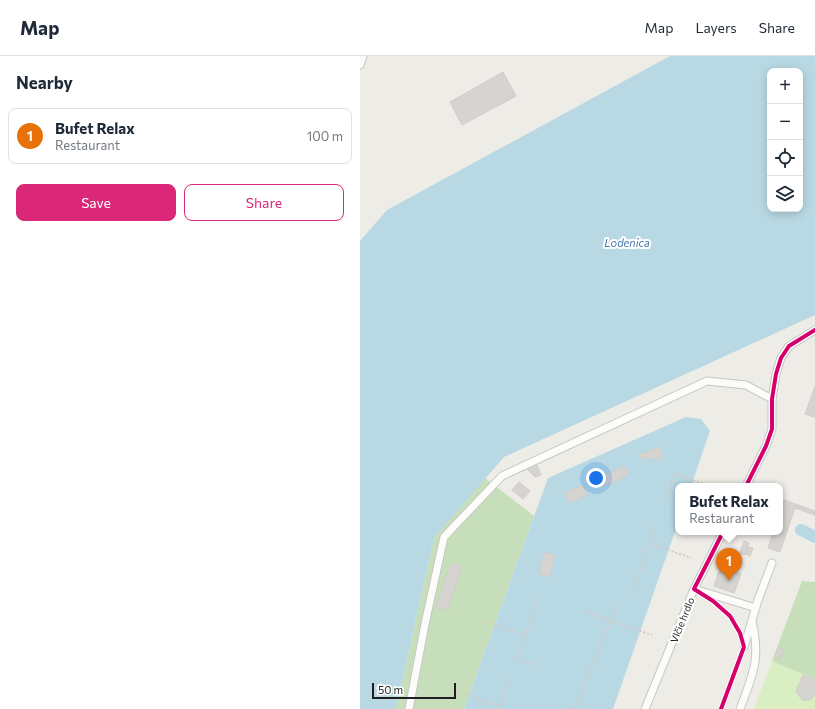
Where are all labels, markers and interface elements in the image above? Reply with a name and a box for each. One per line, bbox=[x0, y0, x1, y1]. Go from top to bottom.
text: Map bbox=[20, 16, 59, 39]
text: Map bbox=[645, 19, 673, 36]
text: Layers bbox=[695, 19, 737, 36]
text: Share bbox=[759, 19, 795, 36]
map controls bbox=[767, 68, 803, 212]
button: + bbox=[767, 68, 803, 104]
text: Nearby bbox=[16, 72, 73, 93]
button: − bbox=[767, 104, 803, 140]
text: Bufet Relax bbox=[55, 119, 135, 137]
text: 1 bbox=[27, 128, 33, 144]
text: 100 m bbox=[307, 128, 343, 144]
text: Restaurant bbox=[55, 137, 120, 153]
button: locate bbox=[767, 140, 803, 176]
button: layers bbox=[767, 176, 803, 212]
button: Save bbox=[16, 184, 176, 221]
button: Share bbox=[184, 184, 344, 221]
water label: Lodenica bbox=[604, 236, 650, 249]
your location bbox=[586, 468, 606, 488]
popup bbox=[675, 483, 783, 535]
text: Bufet Relax bbox=[689, 492, 769, 510]
text: Restaurant bbox=[689, 510, 754, 526]
pin: 1 bbox=[716, 548, 742, 581]
street label: Vlčie hrdlo bbox=[667, 596, 697, 644]
scale bar bbox=[372, 681, 456, 700]
text: 50 m bbox=[378, 683, 403, 696]

